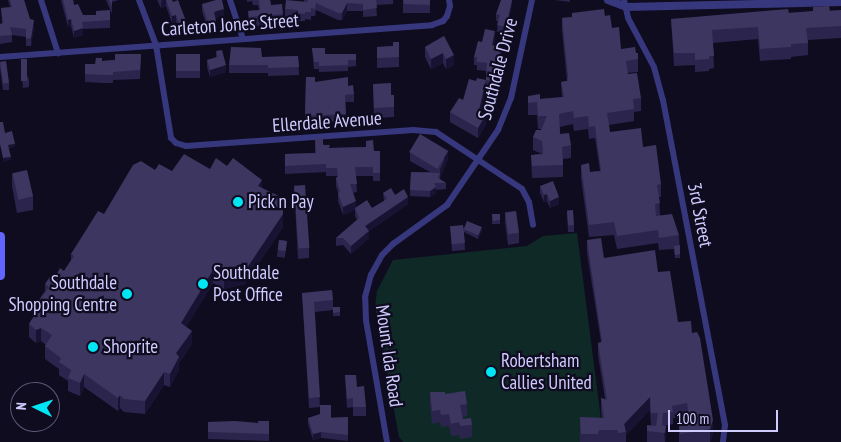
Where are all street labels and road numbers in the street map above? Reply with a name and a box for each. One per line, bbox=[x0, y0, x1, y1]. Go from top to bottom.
street label: Carleton Jones Street bbox=[160, 9, 300, 41]
street label: Southdale Drive bbox=[473, 15, 523, 123]
street label: Ellerdale Avenue bbox=[271, 107, 383, 137]
street label: 3rd Street bbox=[683, 181, 717, 249]
street label: Mount Ida Road bbox=[371, 303, 407, 409]

